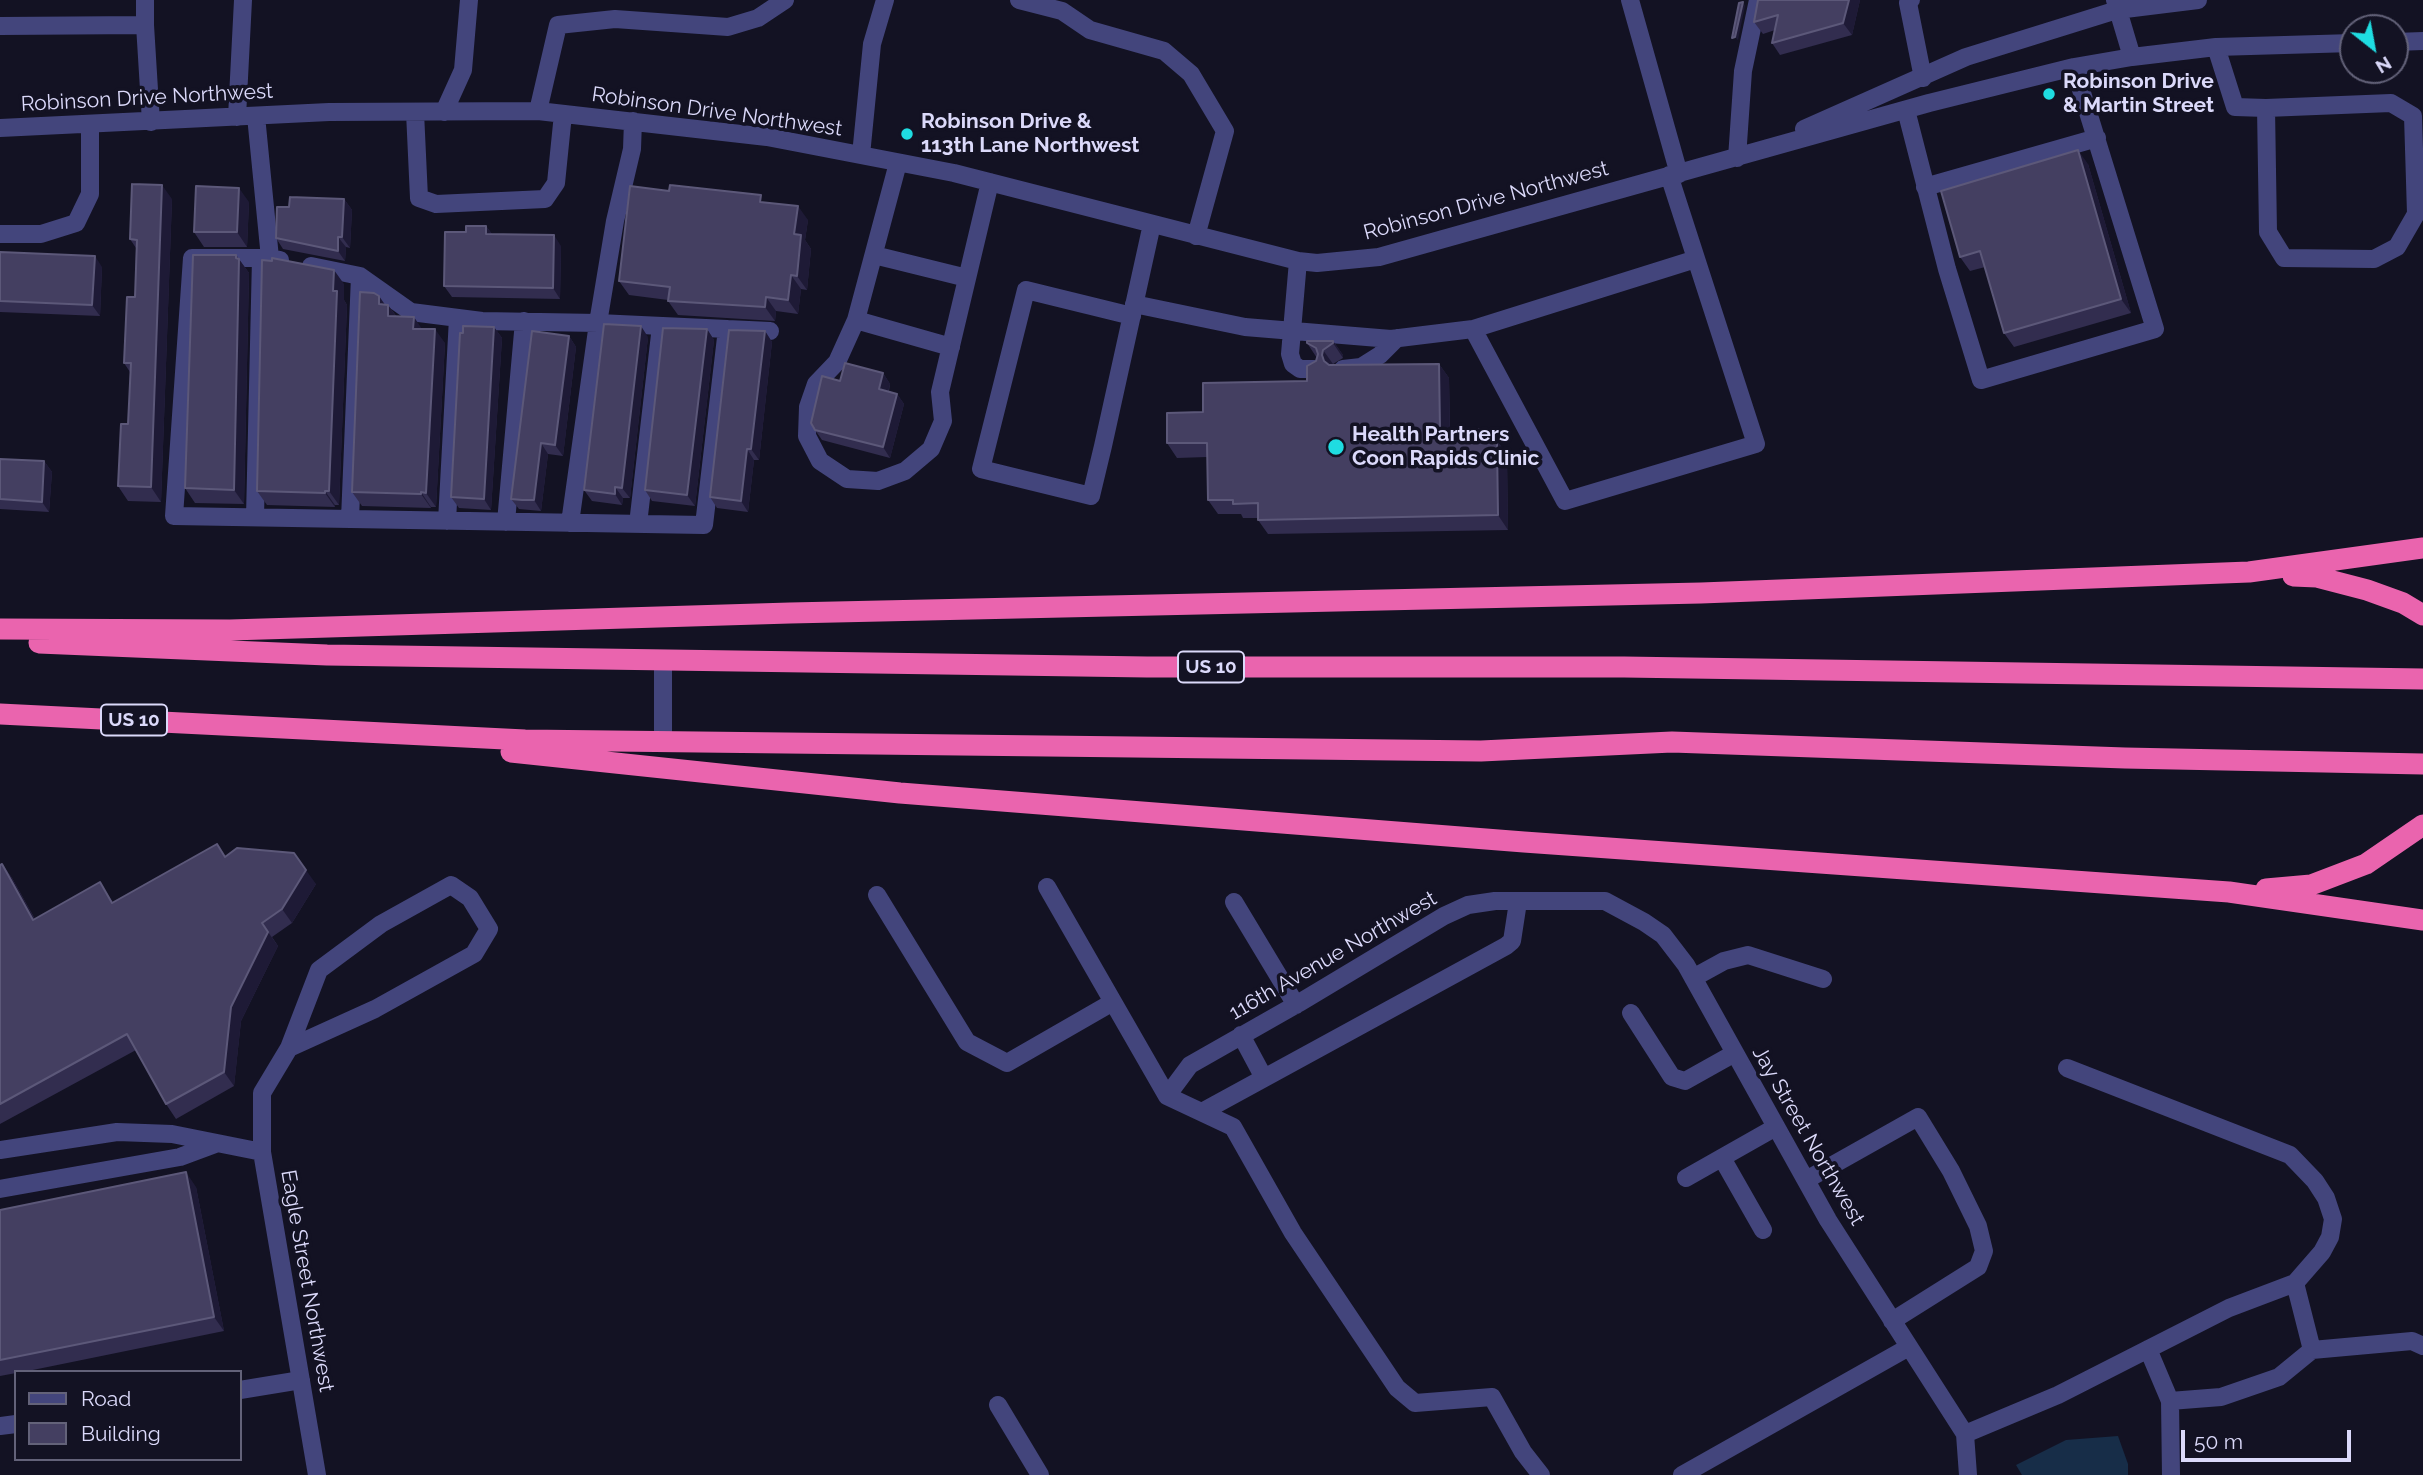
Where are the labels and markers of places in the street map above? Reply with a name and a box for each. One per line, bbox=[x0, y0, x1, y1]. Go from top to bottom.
place label: Robinson Drive & Martin Street bbox=[2063, 69, 2214, 119]
marker: Robinson Drive & Martin Street bbox=[2041, 86, 2057, 102]
place label: Robinson Drive & 113th Lane Northwest bbox=[921, 109, 1139, 159]
marker: Robinson Drive & 113th Lane Northwest bbox=[899, 126, 915, 142]
place label: Health Partners Coon Rapids Clinic bbox=[1352, 422, 1539, 472]
marker: Health Partners Coon Rapids Clinic bbox=[1326, 437, 1346, 457]

